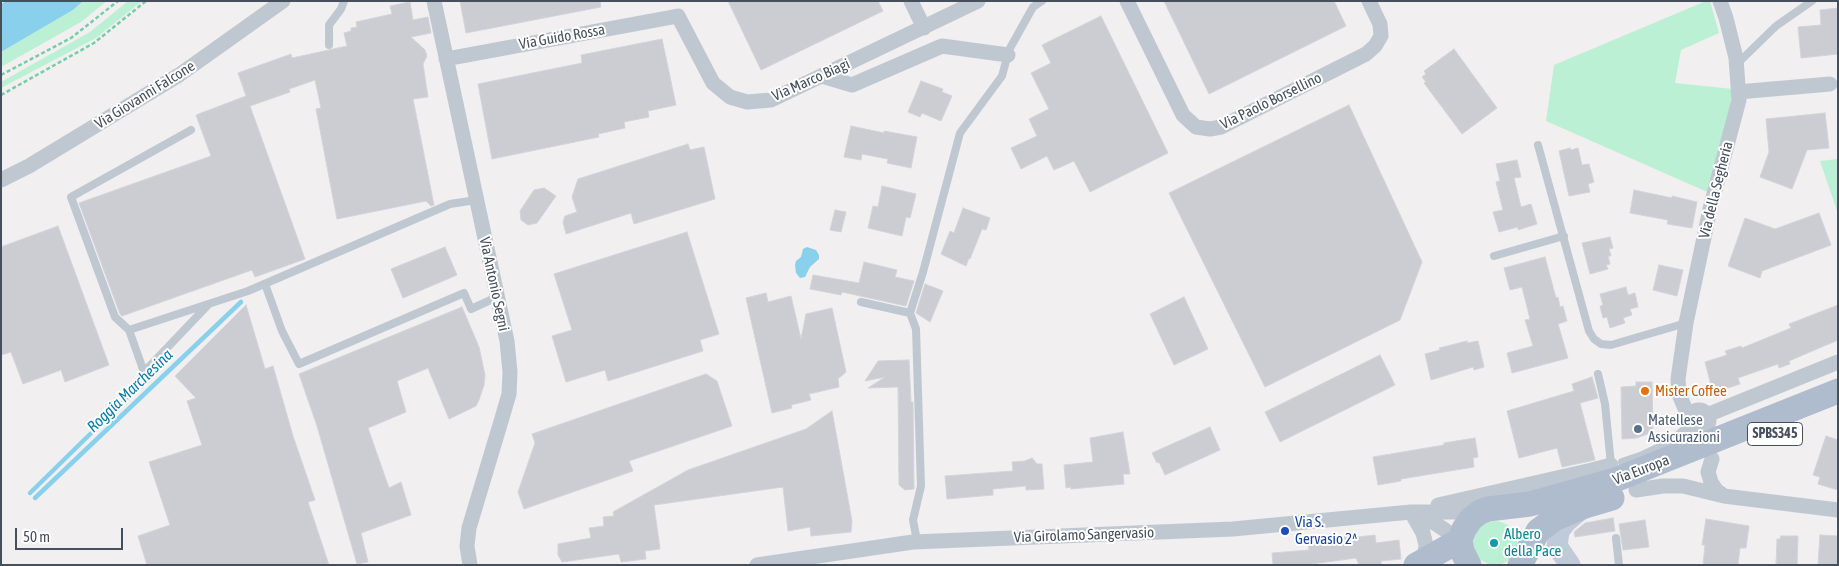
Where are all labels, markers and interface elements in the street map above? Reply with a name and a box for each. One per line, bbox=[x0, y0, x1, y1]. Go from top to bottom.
street label: Via Guido Rossa bbox=[518, 21, 606, 53]
street label: Via Marco Biagi bbox=[769, 55, 853, 105]
street label: Via Giovanni Falcone bbox=[92, 57, 198, 133]
street label: Via Paolo Borsellino bbox=[1218, 69, 1324, 133]
street label: Via della Segheria bbox=[1695, 140, 1737, 240]
street label: Via Antonio Segni bbox=[475, 235, 513, 333]
water label: Roggia Marchesina bbox=[83, 345, 177, 437]
place label: Mister Coffee bbox=[1655, 382, 1727, 400]
marker: Mister Coffee bbox=[1639, 385, 1651, 397]
place label: Matellese Assicurazioni bbox=[1648, 411, 1720, 446]
road number: SPBS345 bbox=[1748, 422, 1802, 446]
marker: Matellese Assicurazioni bbox=[1632, 423, 1644, 435]
street label: Via Europa bbox=[1610, 451, 1672, 489]
place label: Via S. Gervasio 2^ bbox=[1295, 513, 1357, 548]
scale bar bbox=[18, 518, 125, 550]
street label: Via Girolamo Sangervasio bbox=[1014, 524, 1154, 546]
marker: Via S. Gervasio 2^ bbox=[1279, 525, 1291, 537]
place label: Albero della Pace bbox=[1504, 525, 1561, 560]
text: 50 m bbox=[23, 528, 50, 545]
marker: Albero della Pace bbox=[1488, 537, 1500, 549]

